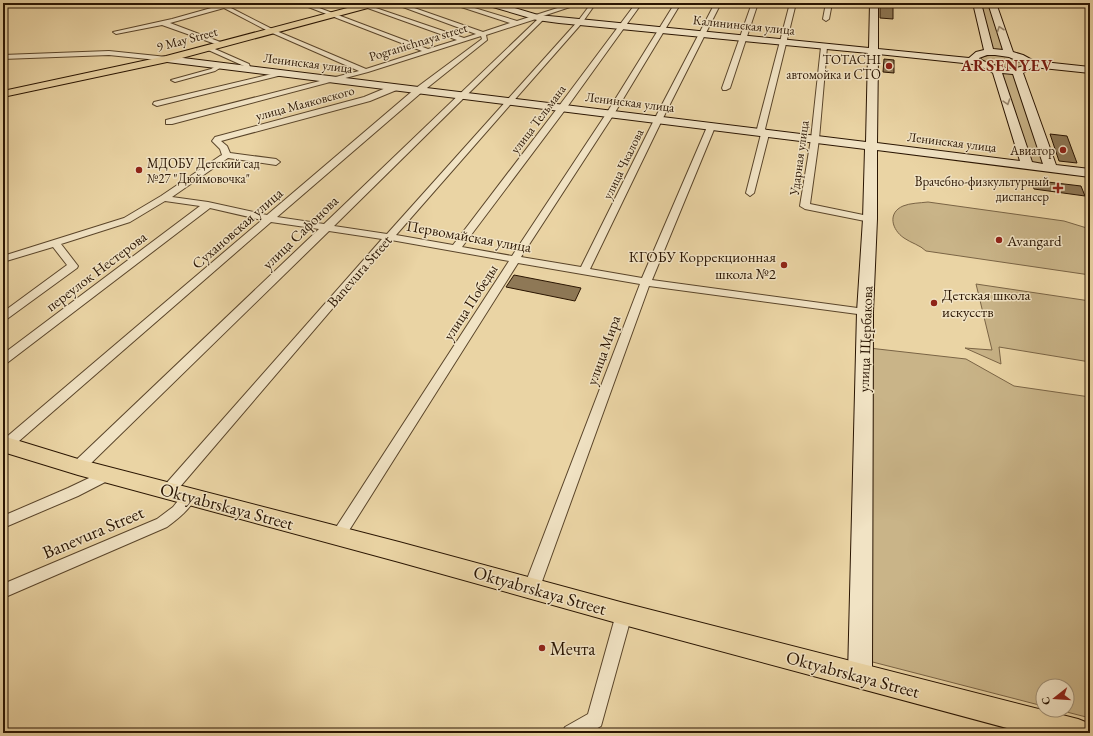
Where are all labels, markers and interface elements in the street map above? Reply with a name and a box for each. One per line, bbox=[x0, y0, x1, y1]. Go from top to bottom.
street label: Калининская улица bbox=[692, 11, 797, 39]
street label: Pogranichnaya street bbox=[367, 19, 469, 65]
street label: 9 May Street bbox=[155, 23, 219, 55]
one-way arrow bbox=[996, 25, 1005, 32]
street label: Ленинская улица bbox=[262, 49, 354, 77]
place label: TOTACHI автомойка и СТО bbox=[786, 51, 882, 83]
district label: ARSENYEV bbox=[960, 55, 1053, 76]
marker: TOTACHI автомойка и СТО bbox=[884, 61, 894, 71]
street label: улица Тельмана bbox=[506, 80, 570, 157]
street label: улица Маяковского bbox=[254, 82, 356, 124]
street label: Ленинская улица bbox=[584, 88, 676, 116]
one-way arrow bbox=[1002, 98, 1011, 105]
street label: Ударная улица bbox=[785, 119, 813, 198]
street label: улица Чкалова bbox=[599, 125, 648, 202]
street label: Ленинская улица bbox=[906, 128, 998, 156]
place label: Авиатор bbox=[1009, 142, 1055, 159]
marker: Авиатор bbox=[1058, 145, 1068, 155]
place label: МДОБУ Детский сад №27 "Дюймовочка" bbox=[147, 155, 260, 187]
marker: МДОБУ Детский сад №27 "Дюймовочка" bbox=[134, 165, 144, 175]
place label: Врачебно-физкультурный диспансер bbox=[915, 173, 1049, 205]
marker: Врачебно-физкультурный диспансер bbox=[1052, 182, 1064, 194]
street label: Сухановская улица bbox=[188, 183, 286, 273]
street label: улица Сафонова bbox=[258, 191, 342, 273]
street label: Первомайская улица bbox=[405, 216, 533, 256]
street label: переулок Нестерова bbox=[42, 227, 150, 315]
street label: Banevura Street bbox=[322, 231, 396, 311]
place label: Avangard bbox=[1006, 231, 1062, 250]
marker: Avangard bbox=[994, 235, 1004, 245]
place label: КГОБУ Коррекционная школа №2 bbox=[629, 247, 777, 283]
street label: улица Победы bbox=[438, 260, 502, 344]
marker: КГОБУ Коррекционная школа №2 bbox=[779, 260, 789, 270]
street label: улица Щербакова bbox=[854, 285, 876, 393]
place label: Детская школа искусств bbox=[942, 285, 1031, 321]
marker: Детская школа искусств bbox=[929, 298, 939, 308]
street label: улица Мира bbox=[582, 312, 624, 388]
street label: Oktyabrskaya Street bbox=[158, 477, 297, 535]
street label: Banevura Street bbox=[39, 500, 148, 564]
street label: Oktyabrskaya Street bbox=[471, 560, 609, 620]
place label: Мечта bbox=[550, 637, 596, 660]
marker: Мечта bbox=[537, 643, 547, 653]
street label: Oktyabrskaya Street bbox=[784, 645, 923, 703]
north arrow bbox=[1035, 678, 1075, 718]
text: С bbox=[1038, 695, 1053, 707]

